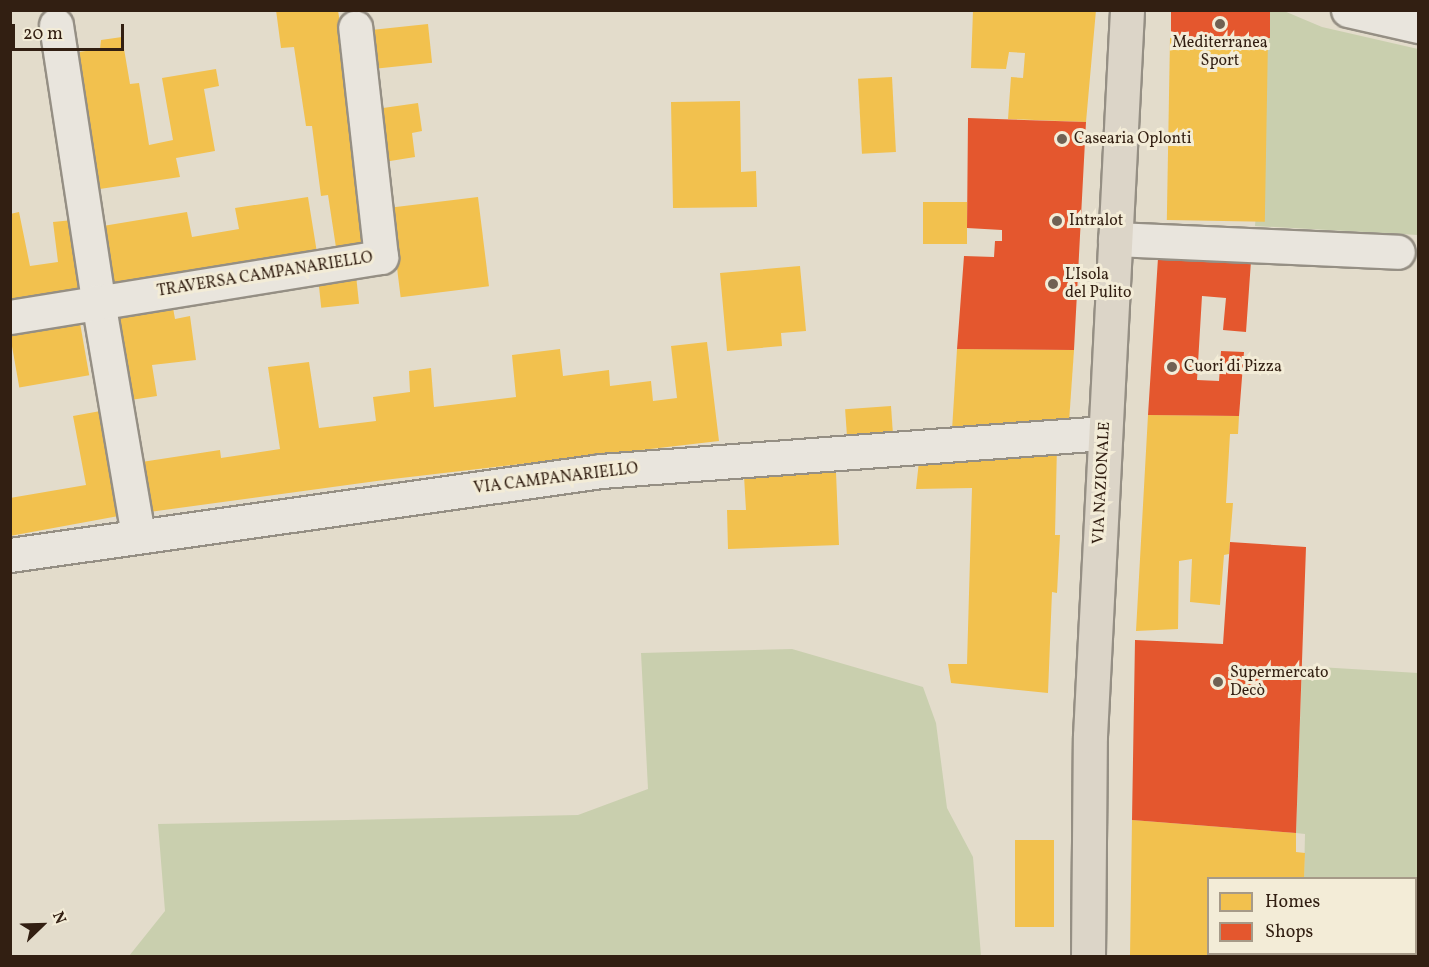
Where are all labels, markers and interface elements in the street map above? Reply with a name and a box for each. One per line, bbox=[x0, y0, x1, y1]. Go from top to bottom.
scale bar bbox=[15, 12, 128, 50]
marker: Mediterranea Sport bbox=[1213, 17, 1227, 31]
text: 20 m bbox=[23, 22, 63, 47]
place label: Mediterranea Sport bbox=[1172, 33, 1268, 71]
place label: Casearia Oplonti bbox=[1074, 129, 1191, 149]
marker: Casearia Oplonti bbox=[1055, 132, 1069, 146]
place label: Intralot bbox=[1069, 211, 1123, 231]
marker: Intralot bbox=[1050, 214, 1064, 228]
street label: TRAVERSA CAMPANARIELLO bbox=[156, 248, 374, 302]
place label: L'Isola del Pulito bbox=[1065, 265, 1131, 303]
marker: L'Isola del Pulito bbox=[1046, 277, 1060, 291]
place label: Cuori di Pizza bbox=[1184, 357, 1282, 377]
marker: Cuori di Pizza bbox=[1165, 360, 1179, 374]
street label: VIA NAZIONALE bbox=[1089, 421, 1115, 545]
street label: VIA CAMPANARIELLO bbox=[473, 459, 639, 499]
place label: Supermercato Decò bbox=[1230, 663, 1329, 701]
marker: Supermercato Decò bbox=[1211, 675, 1225, 689]
legend bbox=[1207, 877, 1417, 955]
text: Homes bbox=[1265, 890, 1320, 915]
north arrow bbox=[12, 895, 72, 955]
text: N bbox=[46, 908, 71, 928]
text: Shops bbox=[1265, 920, 1313, 945]

